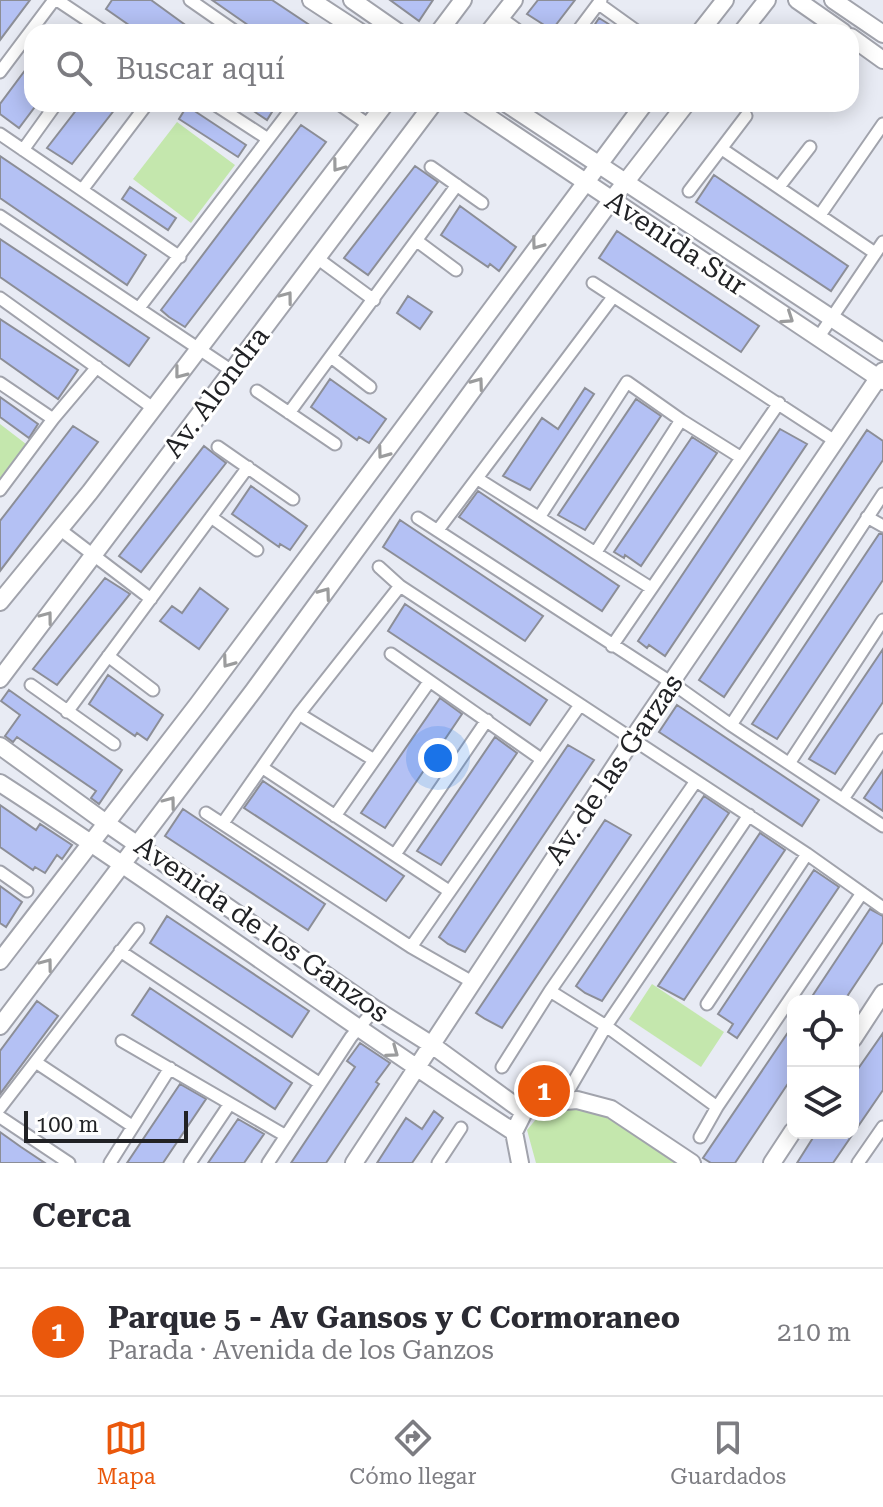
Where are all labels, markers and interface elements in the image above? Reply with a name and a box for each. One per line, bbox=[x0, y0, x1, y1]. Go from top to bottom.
search box bbox=[24, 24, 859, 112]
icon: search bbox=[52, 46, 96, 90]
text: Buscar aquí bbox=[116, 51, 285, 86]
one-way arrow bbox=[333, 157, 347, 172]
street label: Avenida Sur bbox=[599, 184, 753, 302]
one-way arrow bbox=[533, 235, 547, 250]
one-way arrow bbox=[278, 292, 292, 306]
one-way arrow bbox=[780, 308, 794, 323]
street label: Av. Alondra bbox=[156, 320, 276, 464]
one-way arrow bbox=[176, 364, 190, 379]
one-way arrow bbox=[468, 377, 483, 391]
one-way arrow bbox=[378, 445, 393, 459]
one-way arrow bbox=[315, 587, 330, 601]
one-way arrow bbox=[37, 611, 51, 626]
one-way arrow bbox=[224, 654, 238, 668]
street label: Av. de las Garzas bbox=[538, 668, 690, 870]
your location bbox=[418, 738, 458, 778]
one-way arrow bbox=[161, 796, 175, 811]
street label: Avenida de los Ganzos bbox=[129, 829, 395, 1029]
one-way arrow bbox=[37, 958, 51, 973]
map controls bbox=[787, 995, 859, 1139]
button: locate bbox=[787, 995, 859, 1067]
one-way arrow bbox=[385, 1042, 399, 1057]
pin: 1 bbox=[518, 1061, 570, 1121]
button: layers bbox=[787, 1067, 859, 1139]
scale bar bbox=[24, 1107, 188, 1143]
text: 100 m bbox=[36, 1112, 99, 1137]
text: Cerca bbox=[32, 1195, 131, 1235]
text: Parque 5 - Av Gansos y C Cormoraneo bbox=[108, 1300, 680, 1335]
text: 1 bbox=[51, 1317, 65, 1347]
text: 210 m bbox=[777, 1317, 851, 1347]
text: Parada · Avenida de los Ganzos bbox=[108, 1335, 494, 1365]
tab: Mapa bbox=[97, 1416, 156, 1489]
tab: Cómo llegar bbox=[349, 1416, 476, 1489]
tab: Guardados bbox=[670, 1416, 786, 1489]

